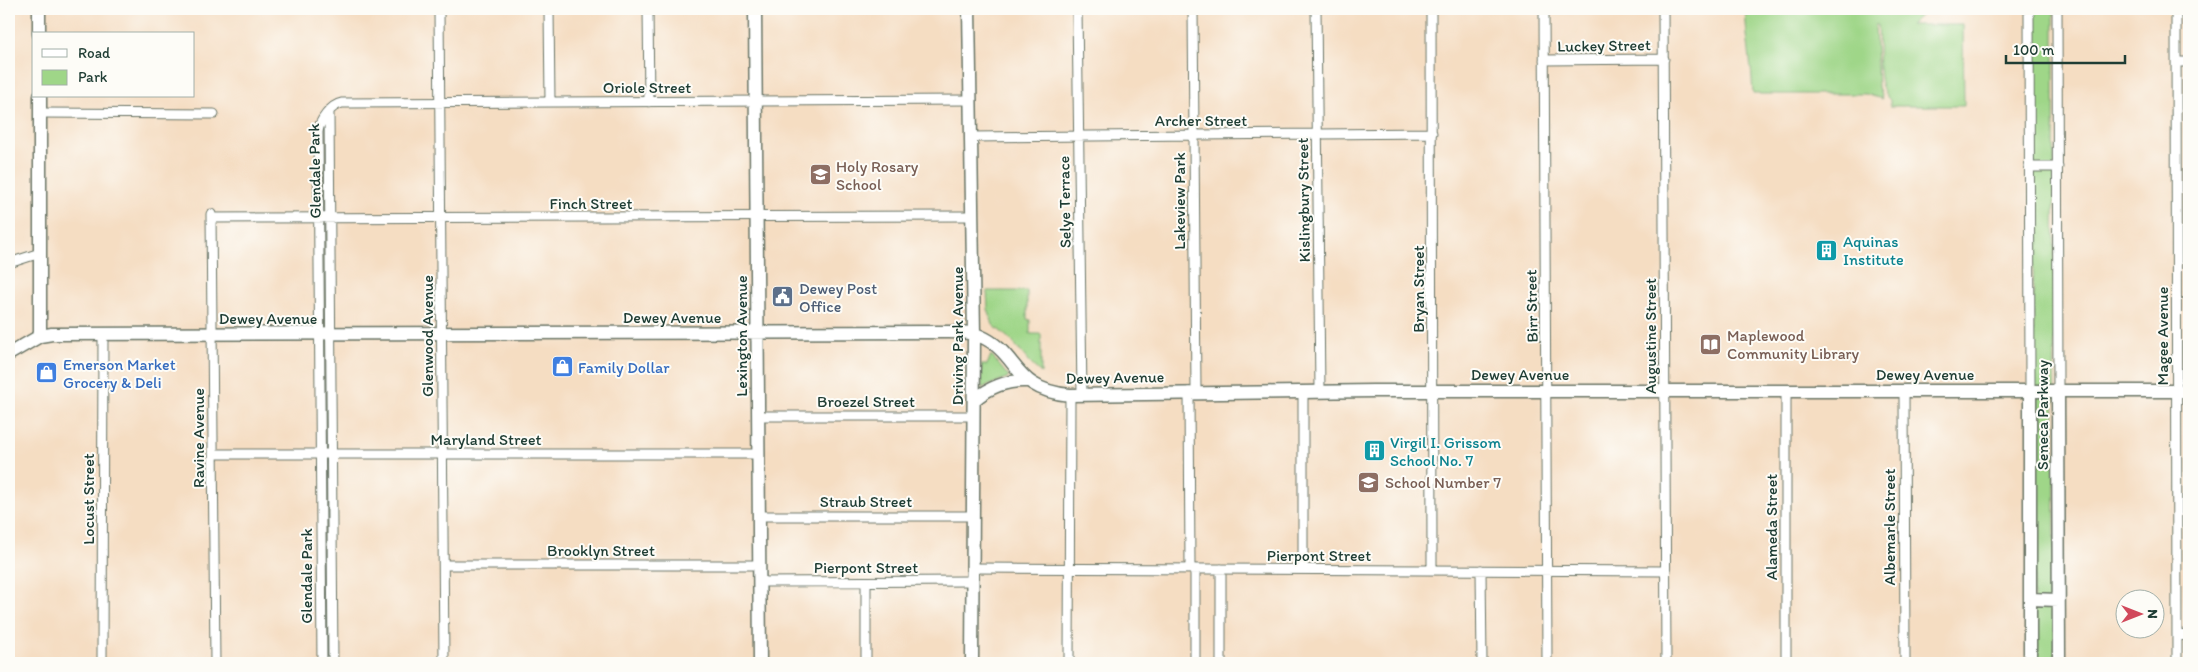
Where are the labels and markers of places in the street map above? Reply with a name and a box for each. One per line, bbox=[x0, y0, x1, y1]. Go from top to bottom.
place label: Holy Rosary School bbox=[836, 157, 919, 194]
school or university icon: Holy Rosary School bbox=[808, 163, 832, 187]
place label: Aquinas Institute bbox=[1843, 232, 1904, 269]
building icon: Aquinas Institute bbox=[1815, 238, 1839, 262]
place label: Dewey Post Office bbox=[799, 279, 877, 316]
public building icon: Dewey Post Office bbox=[771, 285, 795, 309]
place label: Maplewood Community Library bbox=[1727, 326, 1860, 363]
library icon: Maplewood Community Library bbox=[1699, 332, 1723, 356]
place label: Emerson Market Grocery & Deli bbox=[63, 355, 176, 392]
shop icon: Family Dollar bbox=[550, 355, 574, 379]
place label: Family Dollar bbox=[578, 358, 670, 377]
shop icon: Emerson Market Grocery & Deli bbox=[35, 361, 59, 385]
place label: Virgil I. Grissom School No. 7 bbox=[1390, 433, 1502, 470]
building icon: Virgil I. Grissom School No. 7 bbox=[1362, 439, 1386, 463]
school or university icon: School Number 7 bbox=[1357, 470, 1381, 494]
place label: School Number 7 bbox=[1385, 473, 1501, 492]

